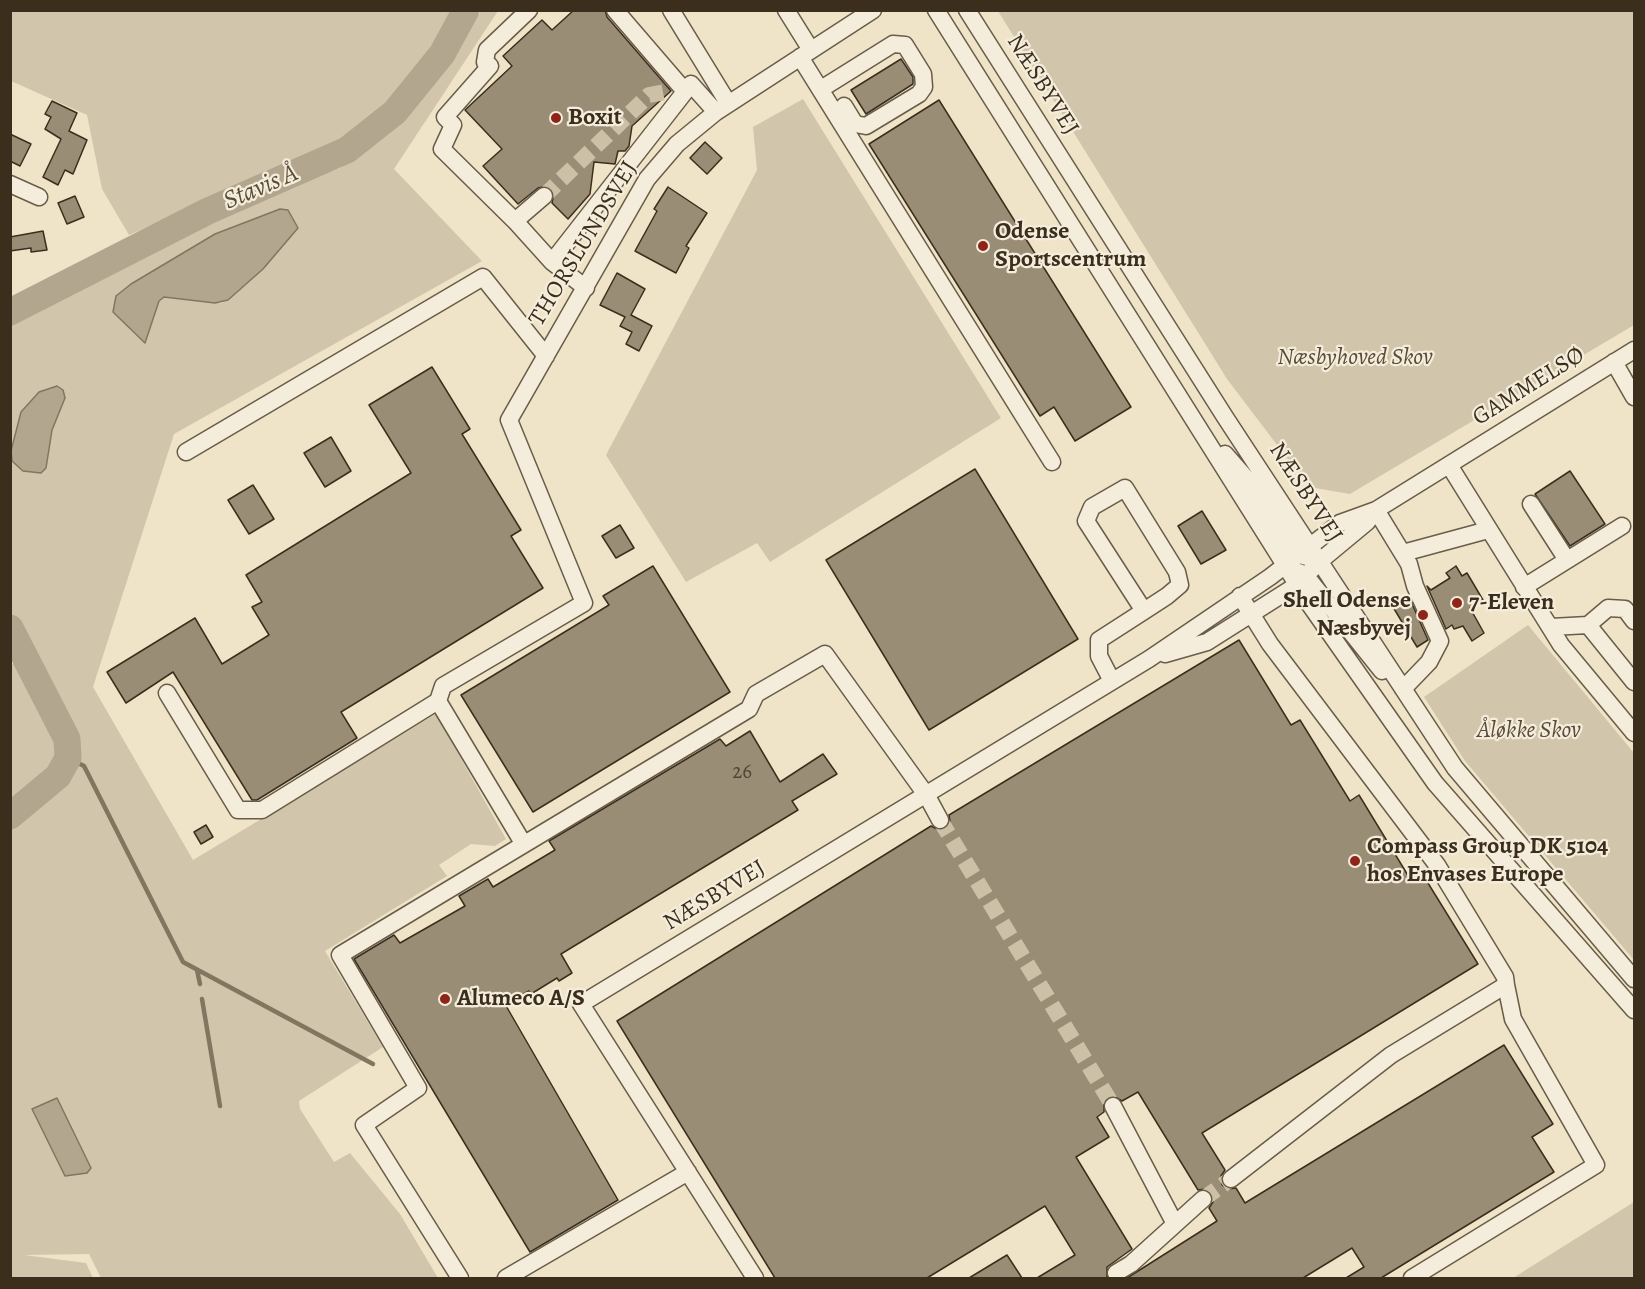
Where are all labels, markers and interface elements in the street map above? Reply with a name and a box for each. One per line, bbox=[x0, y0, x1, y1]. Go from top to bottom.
street label: NÆSBYVEJ bbox=[1000, 29, 1084, 141]
place label: Boxit bbox=[568, 104, 622, 132]
marker: Boxit bbox=[549, 111, 563, 125]
street label: THORSLUNDSVEJ bbox=[523, 156, 645, 332]
water label: Stavis Å bbox=[219, 158, 303, 218]
place label: Odense Sportscentrum bbox=[995, 218, 1146, 274]
marker: Odense Sportscentrum bbox=[976, 239, 990, 253]
street label: GAMMELSØ bbox=[1468, 341, 1590, 433]
park label: Næsbyhoved Skov bbox=[1277, 344, 1433, 372]
street label: NÆSBYVEJ bbox=[1262, 437, 1348, 549]
place label: Shell Odense Næsbyvej bbox=[1283, 587, 1411, 643]
place label: 7-Eleven bbox=[1469, 589, 1554, 617]
marker: 7-Eleven bbox=[1450, 596, 1464, 610]
marker: Shell Odense Næsbyvej bbox=[1416, 608, 1430, 622]
park label: Åløkke Skov bbox=[1477, 717, 1581, 745]
house number: 26 bbox=[732, 760, 752, 786]
place label: Compass Group DK 5104 hos Envases Europe bbox=[1367, 833, 1608, 889]
street label: NÆSBYVEJ bbox=[659, 854, 771, 938]
marker: Compass Group DK 5104 hos Envases Europe bbox=[1348, 854, 1362, 868]
place label: Alumeco A/S bbox=[457, 985, 585, 1013]
marker: Alumeco A/S bbox=[438, 992, 452, 1006]

